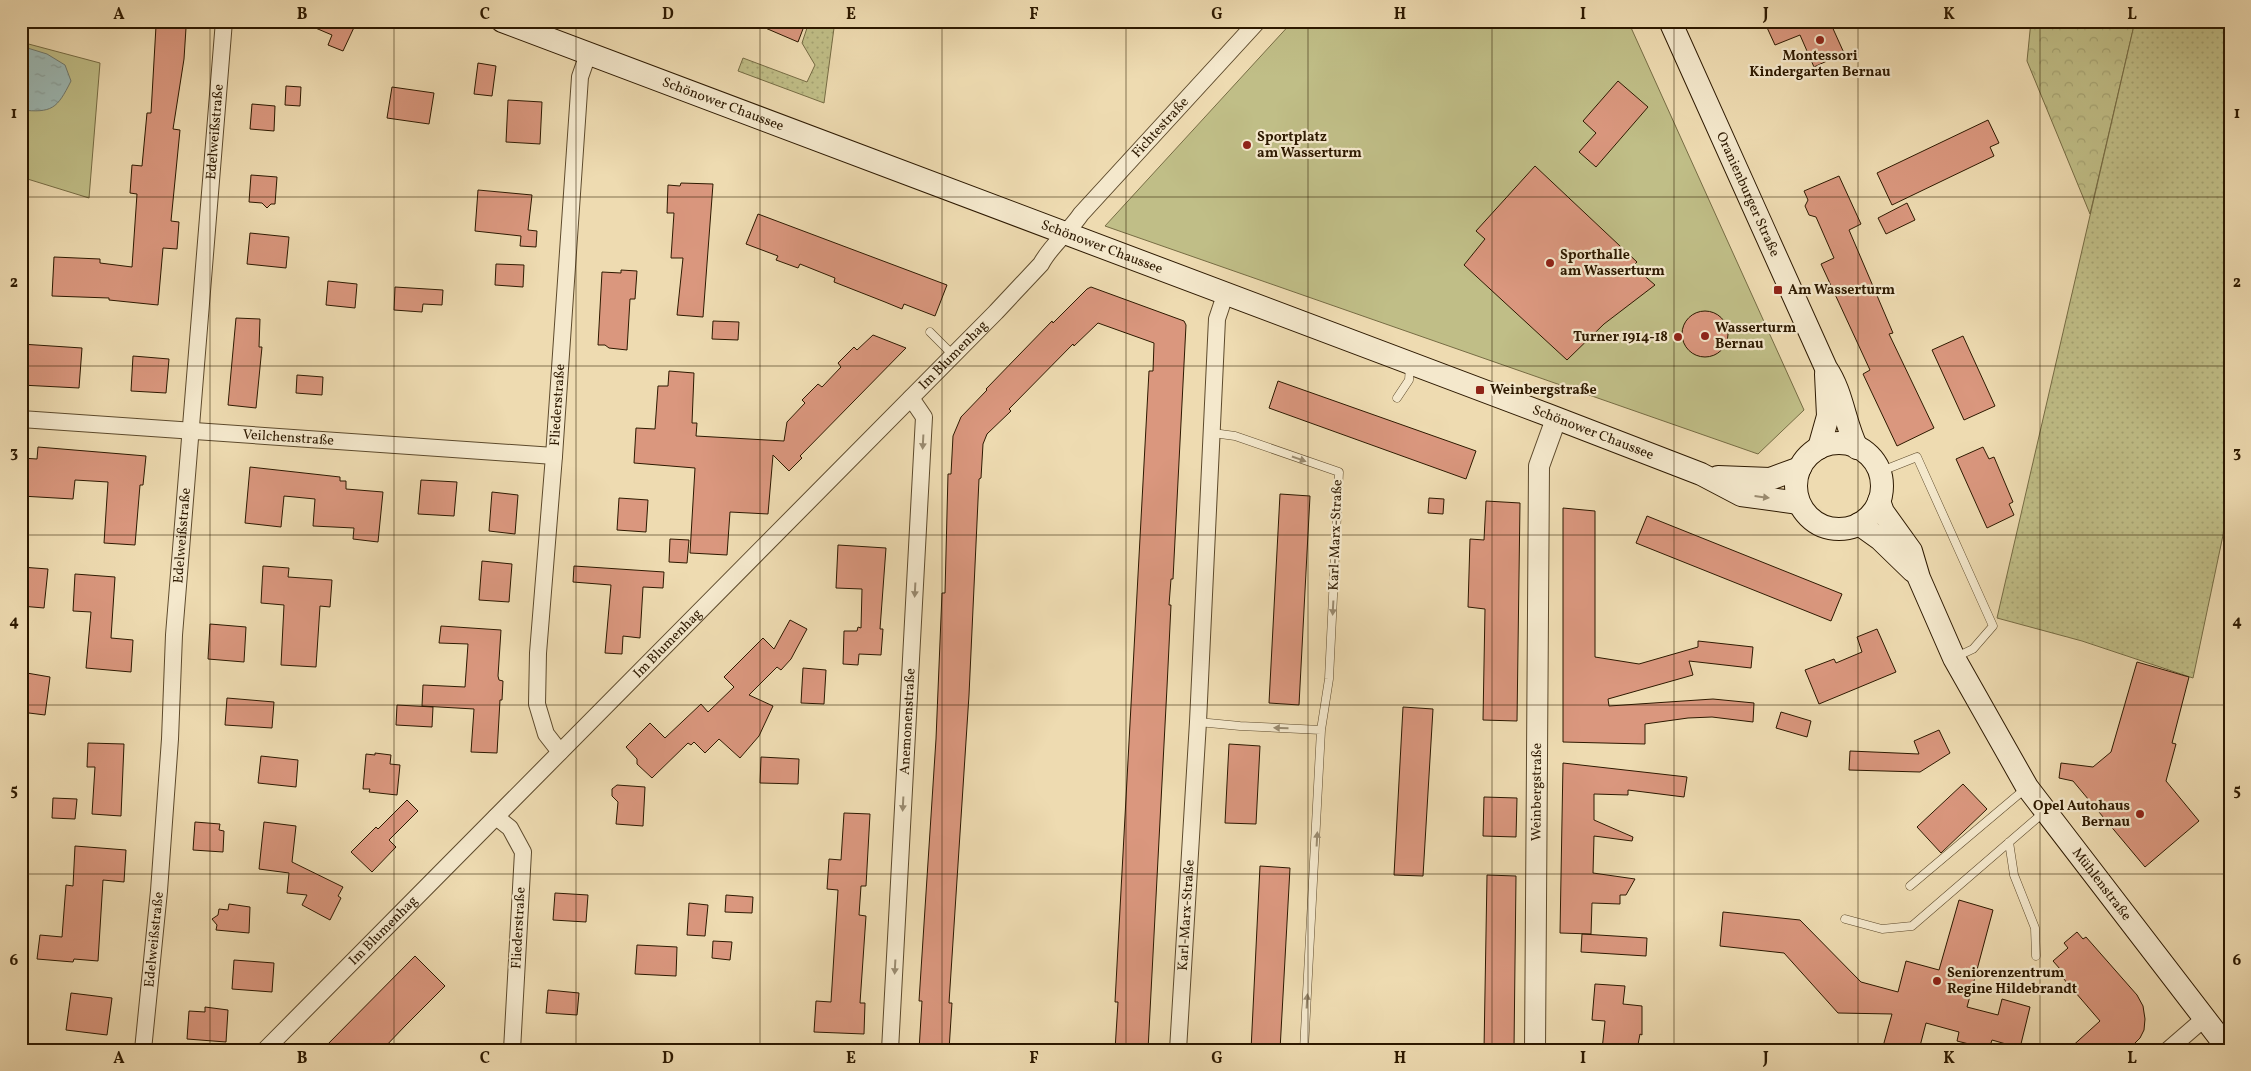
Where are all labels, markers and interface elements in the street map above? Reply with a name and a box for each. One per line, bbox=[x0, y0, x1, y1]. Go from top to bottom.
text: A bbox=[113, 4, 125, 26]
text: B bbox=[297, 4, 308, 26]
text: C bbox=[480, 4, 490, 26]
text: D bbox=[662, 4, 674, 26]
text: E bbox=[846, 4, 856, 26]
text: F bbox=[1029, 4, 1039, 26]
text: G bbox=[1211, 4, 1223, 26]
text: H bbox=[1394, 4, 1406, 26]
text: I bbox=[1580, 4, 1586, 26]
text: J bbox=[1762, 4, 1769, 26]
text: K bbox=[1943, 4, 1955, 26]
text: L bbox=[2127, 4, 2137, 26]
marker: Montessori Kindergarten Bernau bbox=[1814, 34, 1826, 46]
place label: Montessori Kindergarten Bernau bbox=[1749, 47, 1891, 82]
street label: Schönower Chaussee bbox=[659, 73, 787, 136]
street label: Edelweißstraße bbox=[202, 83, 228, 181]
street label: Fichtestraße bbox=[1128, 93, 1193, 162]
text: 1 bbox=[11, 103, 17, 125]
text: 1 bbox=[2234, 103, 2240, 125]
place label: Sportplatz am Wasserturm bbox=[1257, 128, 1362, 163]
street label: Oranienburger Straße bbox=[1712, 129, 1784, 260]
marker: Sportplatz am Wasserturm bbox=[1241, 139, 1253, 151]
street label: Schönower Chaussee bbox=[1038, 215, 1166, 279]
place label: Sporthalle am Wasserturm bbox=[1560, 246, 1665, 281]
marker: Sporthalle am Wasserturm bbox=[1544, 257, 1556, 269]
text: 2 bbox=[10, 272, 18, 294]
text: 2 bbox=[2233, 272, 2241, 294]
place label: Am Wasserturm bbox=[1788, 281, 1896, 300]
marker: Am Wasserturm bbox=[1772, 284, 1784, 296]
street label: Im Blumenhag bbox=[915, 316, 992, 394]
place label: Wasserturm Bernau bbox=[1715, 319, 1797, 354]
place label: Turner 1914-18 bbox=[1573, 328, 1668, 347]
marker: Wasserturm Bernau bbox=[1699, 330, 1711, 342]
marker: Turner 1914-18 bbox=[1672, 331, 1684, 343]
street label: Fliederstraße bbox=[545, 363, 570, 447]
place label: Weinbergstraße bbox=[1490, 381, 1597, 400]
marker: Weinbergstraße bbox=[1474, 384, 1486, 396]
street label: Schönower Chaussee bbox=[1530, 400, 1657, 465]
street label: Veilchenstraße bbox=[242, 425, 335, 450]
one-way arrow bbox=[918, 435, 926, 451]
text: 3 bbox=[10, 442, 18, 464]
text: 3 bbox=[2233, 442, 2241, 464]
one-way arrow bbox=[1291, 455, 1306, 463]
street label: Karl-Marx-Straße bbox=[1325, 479, 1347, 591]
street label: Edelweißstraße bbox=[169, 487, 195, 584]
one-way arrow bbox=[1754, 493, 1770, 501]
one-way arrow bbox=[910, 582, 918, 598]
one-way arrow bbox=[1328, 600, 1336, 616]
street label: Im Blumenhag bbox=[629, 605, 706, 683]
text: 4 bbox=[9, 611, 19, 633]
text: 4 bbox=[2232, 611, 2242, 633]
street label: Anemonenstraße bbox=[895, 667, 920, 775]
one-way arrow bbox=[1273, 724, 1289, 732]
street label: Weinbergstraße bbox=[1527, 742, 1547, 841]
text: 5 bbox=[10, 780, 18, 802]
text: 5 bbox=[2233, 780, 2241, 802]
one-way arrow bbox=[899, 797, 907, 813]
place label: Opel Autohaus Bernau bbox=[2033, 797, 2130, 832]
marker: Opel Autohaus Bernau bbox=[2134, 808, 2146, 820]
one-way arrow bbox=[1313, 831, 1321, 847]
street label: Mühlenstraße bbox=[2068, 844, 2136, 925]
street label: Karl-Marx-Straße bbox=[1173, 859, 1199, 971]
street label: Fliederstraße bbox=[507, 886, 531, 969]
street label: Edelweißstraße bbox=[140, 891, 168, 988]
street label: Im Blumenhag bbox=[344, 892, 422, 970]
text: 6 bbox=[10, 950, 19, 972]
text: 6 bbox=[2233, 950, 2242, 972]
one-way arrow bbox=[890, 959, 898, 975]
place label: Seniorenzentrum Regine Hildebrandt bbox=[1947, 964, 2077, 999]
marker: Seniorenzentrum Regine Hildebrandt bbox=[1931, 975, 1943, 987]
one-way arrow bbox=[1304, 993, 1312, 1009]
text: A bbox=[113, 1048, 125, 1070]
text: B bbox=[297, 1048, 308, 1070]
text: C bbox=[480, 1048, 490, 1070]
text: D bbox=[662, 1048, 674, 1070]
text: E bbox=[846, 1048, 856, 1070]
text: F bbox=[1029, 1048, 1039, 1070]
text: G bbox=[1211, 1048, 1223, 1070]
text: H bbox=[1394, 1048, 1406, 1070]
text: I bbox=[1580, 1048, 1586, 1070]
text: J bbox=[1762, 1048, 1769, 1070]
text: K bbox=[1943, 1048, 1955, 1070]
text: L bbox=[2127, 1048, 2137, 1070]

